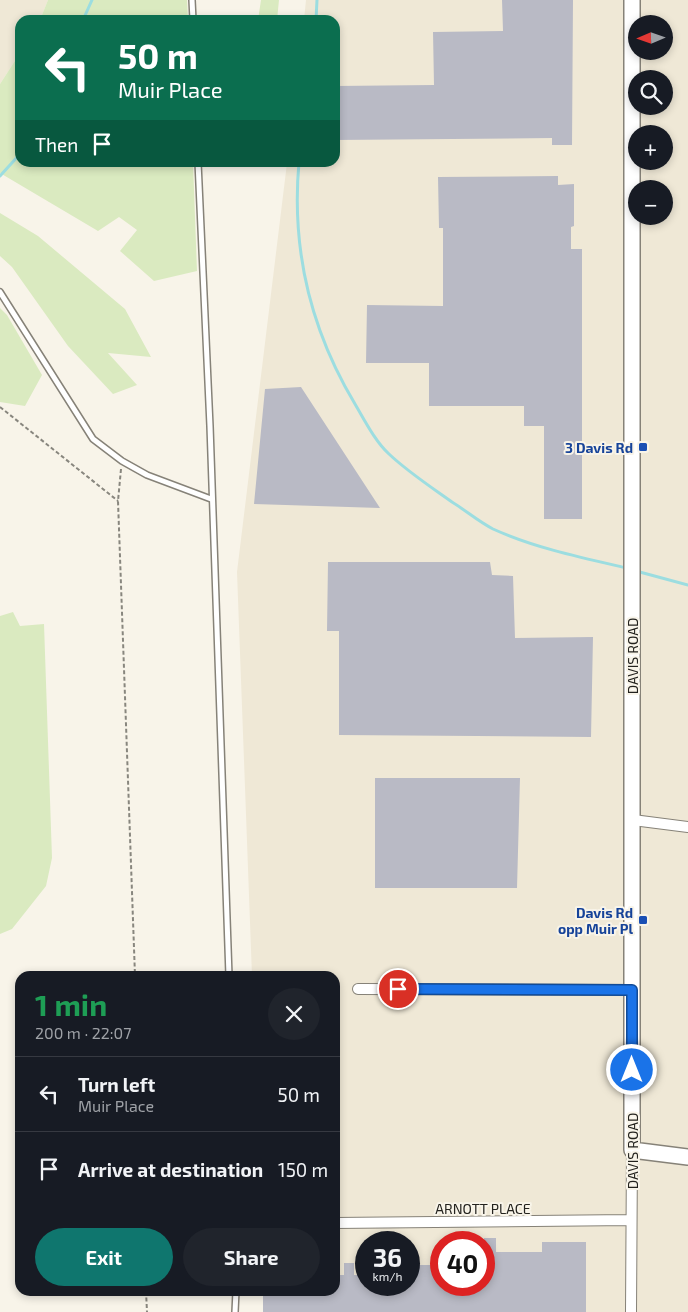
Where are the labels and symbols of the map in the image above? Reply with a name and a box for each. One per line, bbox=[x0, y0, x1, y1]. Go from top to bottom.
north arrow bbox=[628, 15, 672, 60]
place label: 3 Davis Rd bbox=[565, 439, 633, 456]
marker: 3 Davis Rd bbox=[637, 441, 649, 453]
street label: DAVIS ROAD bbox=[624, 618, 641, 694]
place label: Davis Rd opp Muir Pl bbox=[558, 904, 633, 937]
marker: Davis Rd opp Muir Pl bbox=[637, 914, 649, 926]
pin bbox=[377, 968, 419, 1010]
position arrow bbox=[605, 1043, 657, 1095]
street label: DAVIS ROAD bbox=[624, 1113, 641, 1189]
street label: ARNOTT PLACE bbox=[435, 1200, 531, 1217]
speed limit sign: 40 bbox=[430, 1231, 495, 1296]

